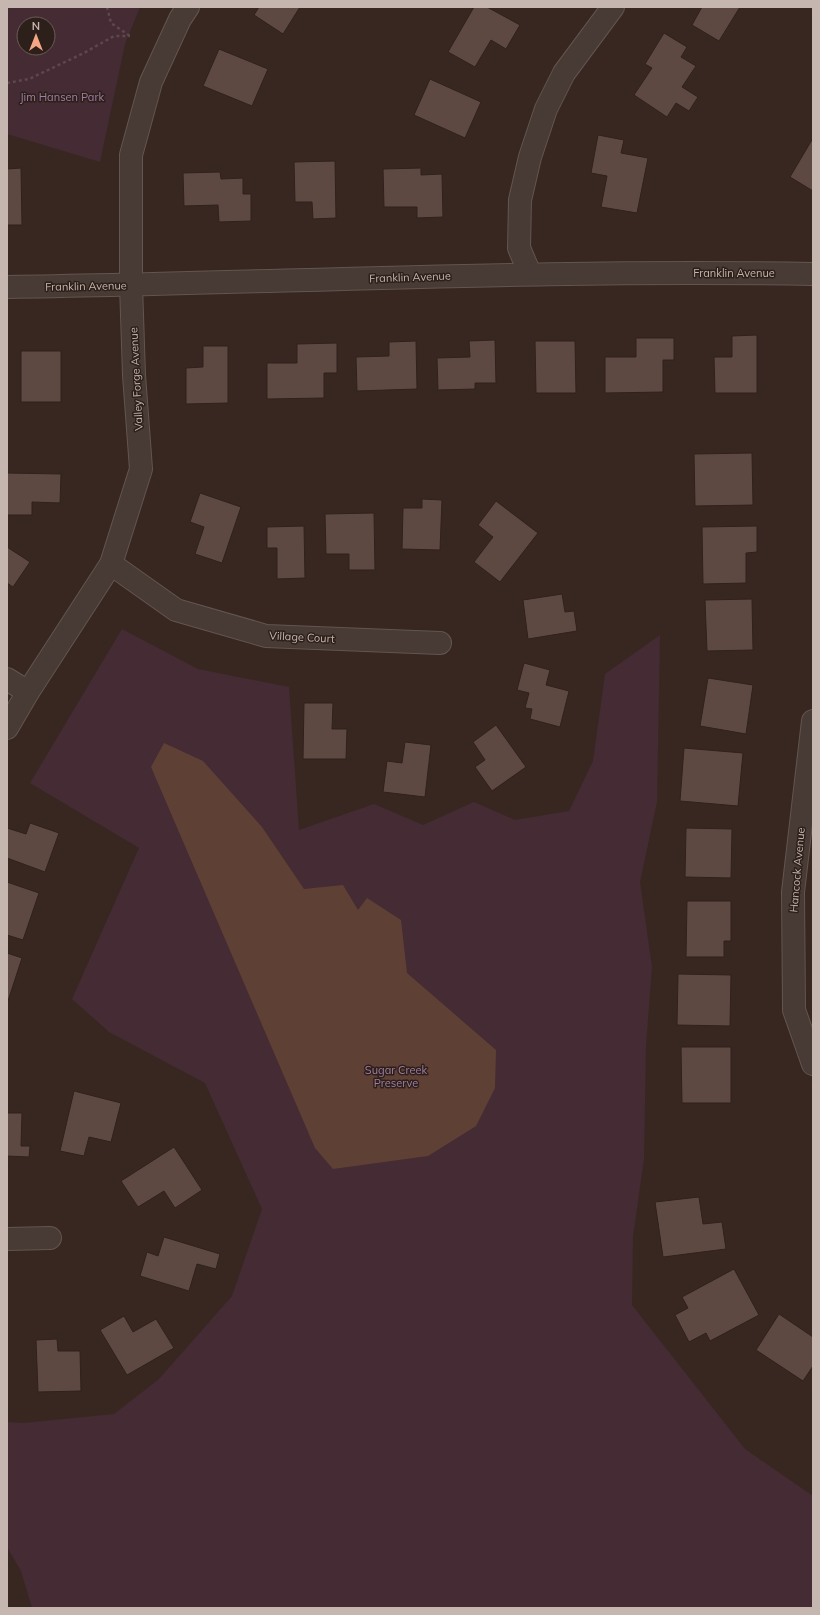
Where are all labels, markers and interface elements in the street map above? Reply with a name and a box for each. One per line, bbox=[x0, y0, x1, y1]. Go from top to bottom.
north arrow bbox=[16, 16, 56, 56]
text: N bbox=[32, 19, 40, 33]
park label: Jim Hansen Park bbox=[20, 90, 104, 104]
street label: Franklin Avenue bbox=[693, 266, 775, 280]
street label: Franklin Avenue bbox=[369, 269, 451, 285]
street label: Franklin Avenue bbox=[45, 278, 127, 294]
street label: Valley Forge Avenue bbox=[126, 327, 146, 431]
street label: Village Court bbox=[269, 628, 335, 646]
street label: Hancock Avenue bbox=[786, 827, 808, 913]
park label: Sugar Creek Preserve bbox=[365, 1063, 428, 1090]

